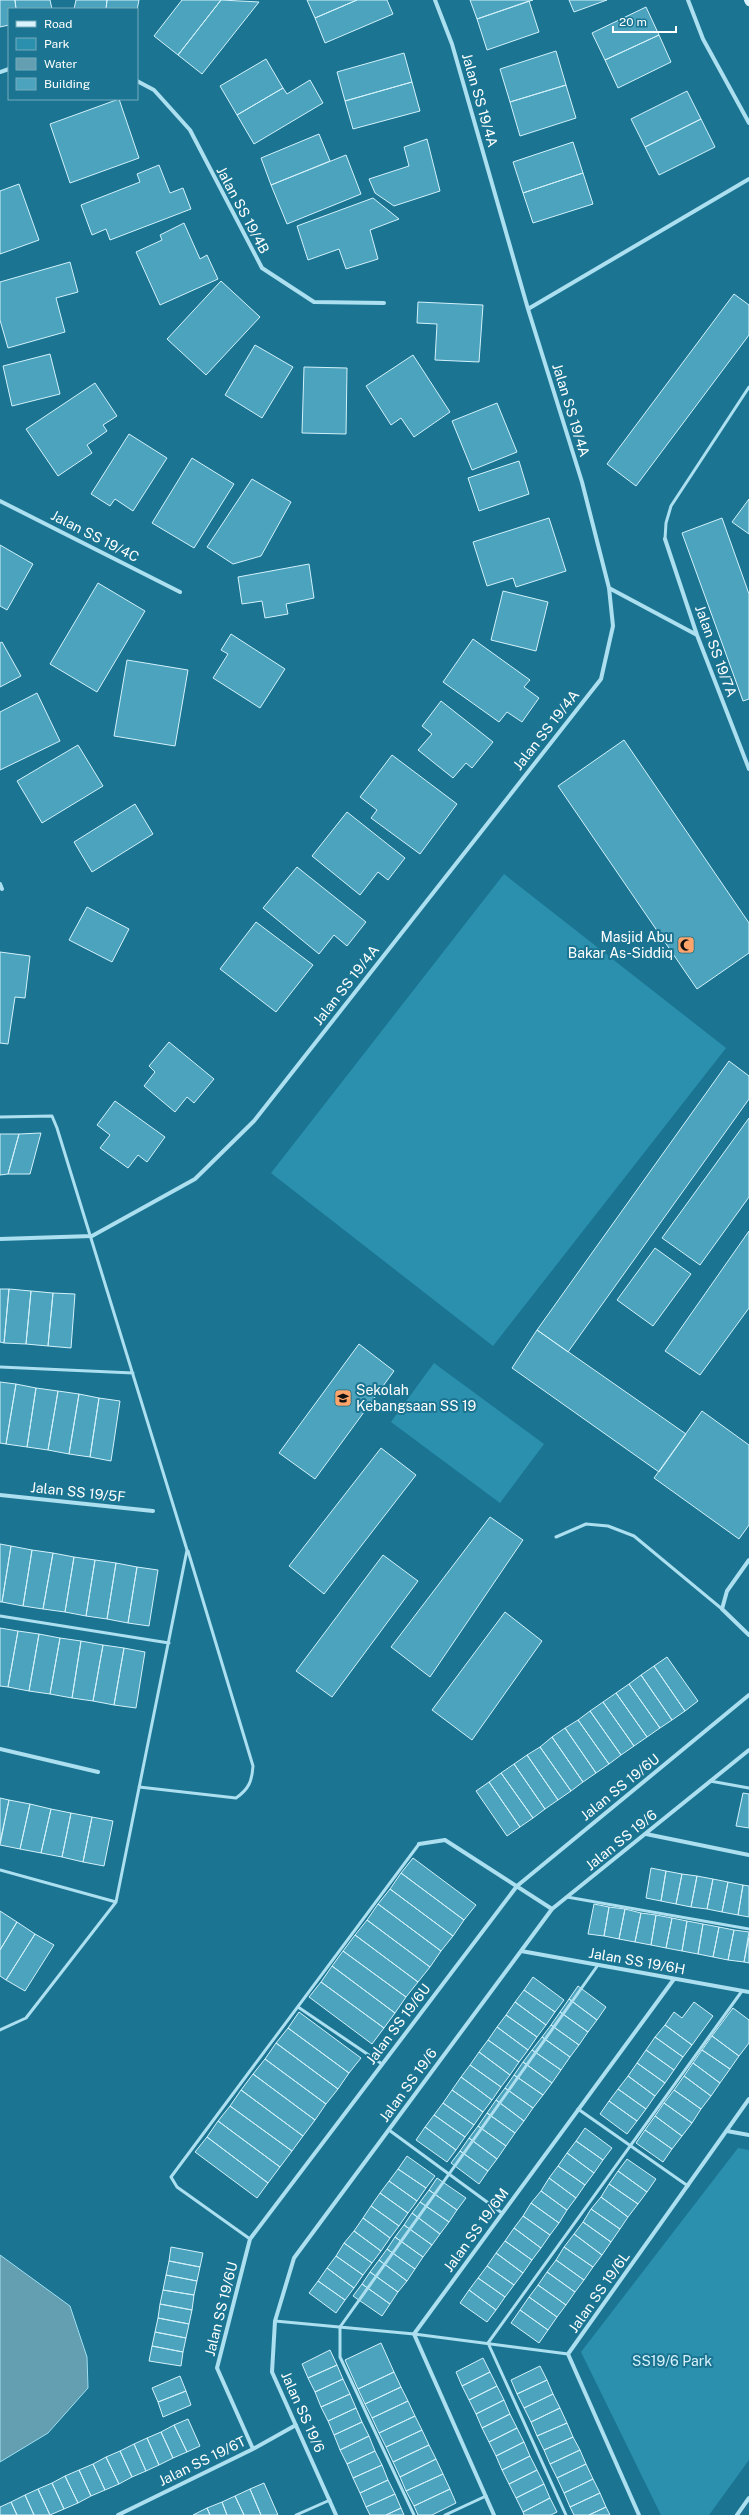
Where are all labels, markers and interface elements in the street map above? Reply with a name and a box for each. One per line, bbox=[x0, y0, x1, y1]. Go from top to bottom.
legend bbox=[8, 8, 138, 100]
scale bar bbox=[613, 8, 676, 34]
text: 20 m bbox=[619, 15, 647, 29]
text: Road bbox=[44, 17, 72, 31]
text: Park bbox=[44, 37, 70, 51]
street label: Jalan SS 19/4A bbox=[459, 51, 501, 149]
text: Water bbox=[44, 57, 78, 71]
text: Building bbox=[44, 77, 90, 91]
street label: Jalan SS 19/4B bbox=[213, 164, 273, 256]
street label: Jalan SS 19/4A bbox=[549, 361, 593, 459]
street label: Jalan SS 19/4C bbox=[48, 507, 142, 565]
street label: Jalan SS 19/7A bbox=[692, 603, 740, 699]
street label: Jalan SS 19/4A bbox=[510, 687, 582, 773]
place label: Masjid Abu Bakar As-Siddiq bbox=[568, 929, 673, 961]
mosque icon: Masjid Abu Bakar As-Siddiq bbox=[676, 935, 696, 955]
street label: Jalan SS 19/4A bbox=[310, 942, 382, 1028]
place label: Sekolah Kebangsaan SS 19 bbox=[356, 1382, 477, 1414]
school or university icon: Sekolah Kebangsaan SS 19 bbox=[333, 1388, 353, 1408]
street label: Jalan SS 19/5F bbox=[30, 1479, 126, 1505]
street label: Jalan SS 19/6U bbox=[577, 1750, 663, 1824]
street label: Jalan SS 19/6 bbox=[582, 1806, 660, 1874]
street label: Jalan SS 19/6H bbox=[588, 1945, 686, 1977]
street label: Jalan SS 19/6U bbox=[363, 1981, 433, 2067]
street label: Jalan SS 19/6 bbox=[376, 2045, 440, 2125]
street label: Jalan SS 19/6M bbox=[440, 2185, 512, 2275]
street label: Jalan SS 19/6L bbox=[565, 2249, 633, 2335]
street label: Jalan SS 19/6U bbox=[202, 2260, 240, 2358]
park label: SS19/6 Park bbox=[632, 2353, 712, 2369]
street label: Jalan SS 19/6 bbox=[278, 2369, 328, 2455]
street label: Jalan SS 19/6T bbox=[156, 2433, 248, 2489]

